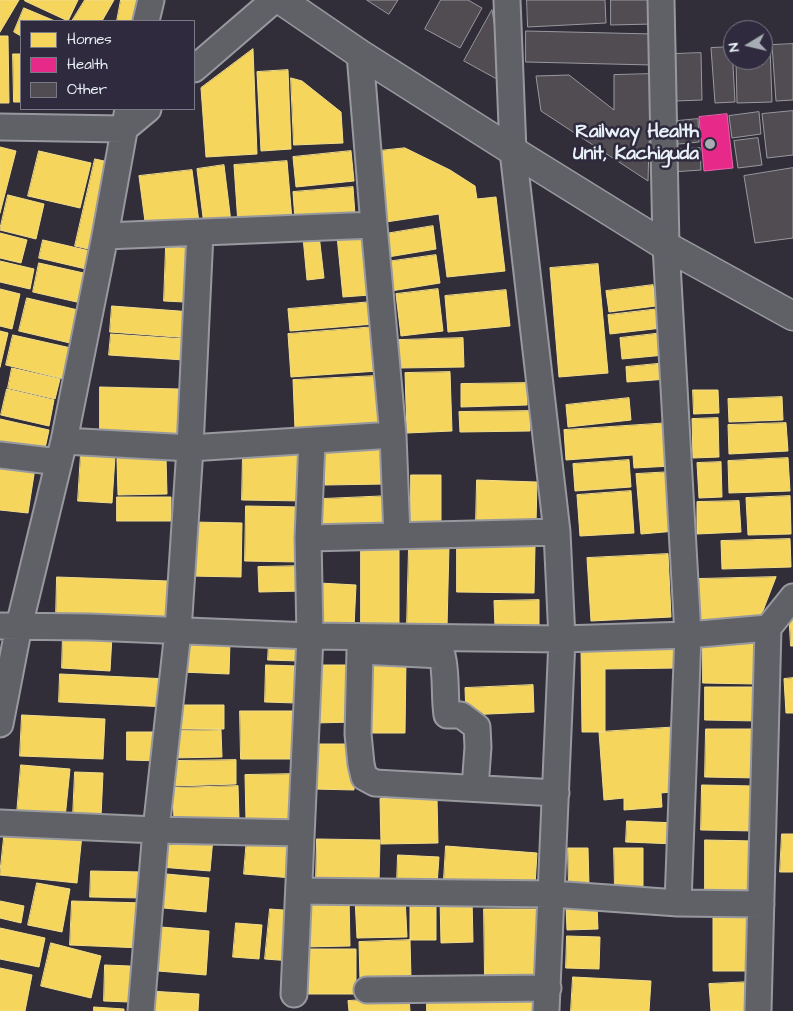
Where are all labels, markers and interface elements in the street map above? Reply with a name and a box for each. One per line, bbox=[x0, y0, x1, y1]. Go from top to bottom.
legend bbox=[20, 20, 195, 110]
north arrow bbox=[723, 20, 773, 70]
text: Homes bbox=[67, 29, 112, 50]
text: N bbox=[724, 41, 745, 53]
text: Health bbox=[67, 54, 108, 75]
text: Other bbox=[67, 79, 107, 100]
place label: Railway Health Unit, Kachiguda bbox=[573, 122, 699, 166]
marker: Railway Health Unit, Kachiguda bbox=[703, 137, 717, 151]

